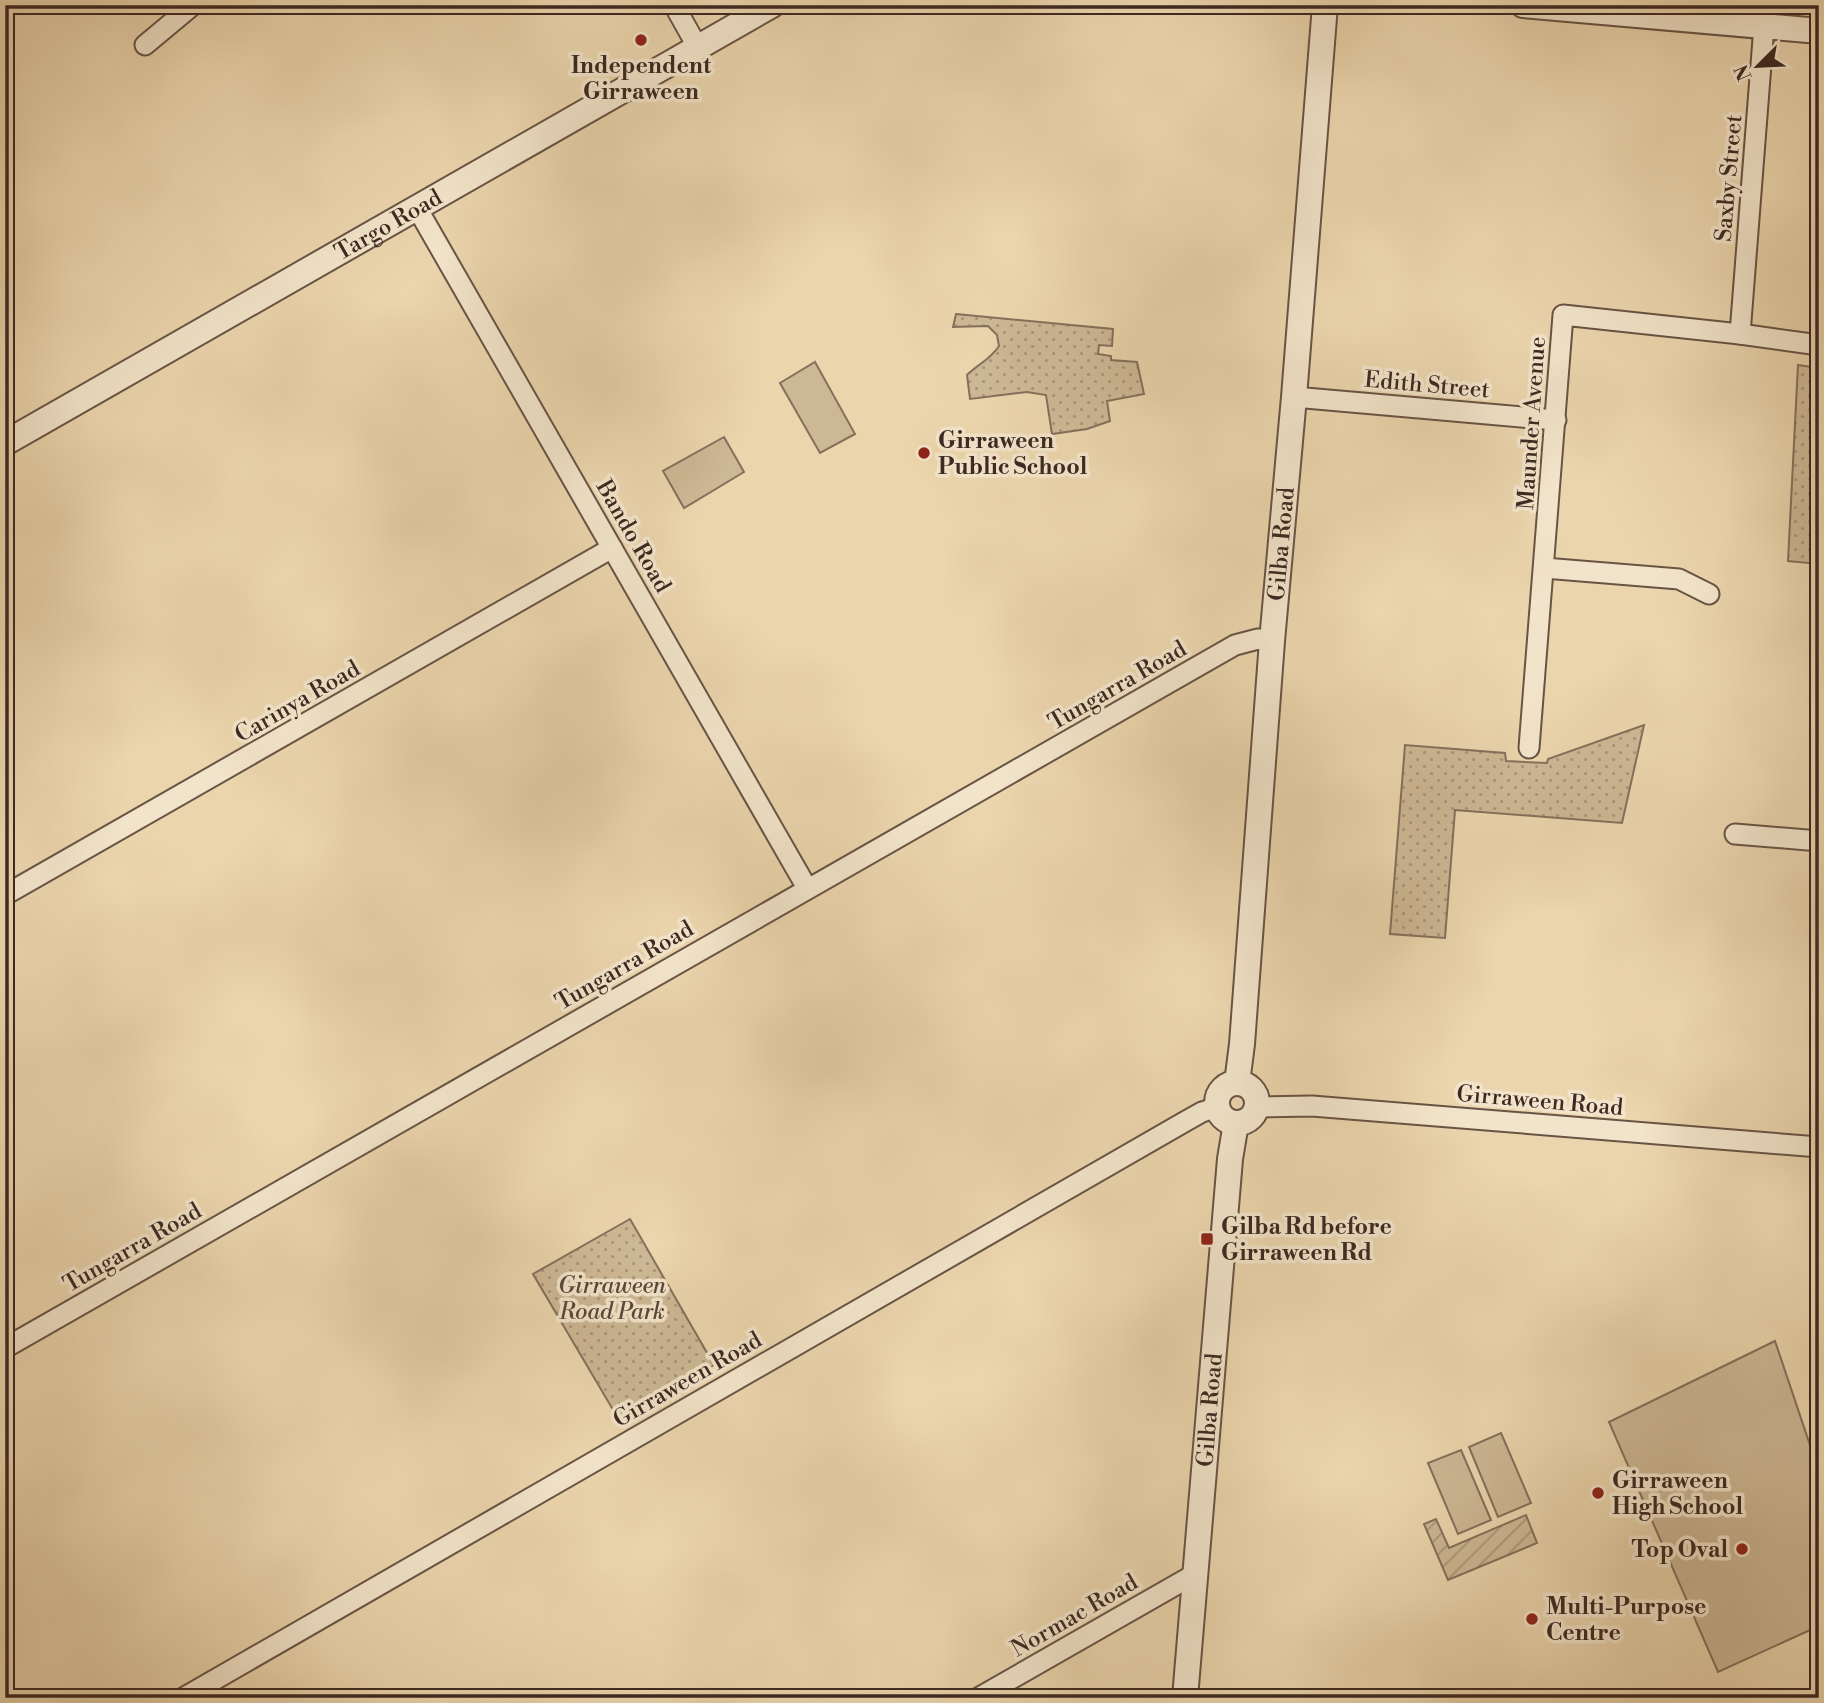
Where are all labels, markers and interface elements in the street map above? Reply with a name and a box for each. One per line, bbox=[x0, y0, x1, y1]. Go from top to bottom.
marker: Independent Girraween bbox=[633, 32, 649, 48]
north arrow bbox=[1722, 32, 1792, 102]
place label: Independent Girraween bbox=[571, 52, 712, 106]
text: N bbox=[1729, 61, 1757, 84]
street label: Saxby Street bbox=[1709, 113, 1749, 243]
street label: Targo Road bbox=[330, 183, 447, 267]
street label: Maunder Avenue bbox=[1512, 335, 1552, 511]
street label: Edith Street bbox=[1363, 366, 1491, 404]
place label: Girraween Public School bbox=[938, 427, 1088, 481]
marker: Girraween Public School bbox=[916, 445, 932, 461]
street label: Bando Road bbox=[589, 474, 677, 598]
street label: Gilba Road bbox=[1263, 486, 1301, 602]
street label: Tungarra Road bbox=[1044, 635, 1191, 737]
street label: Carinya Road bbox=[230, 655, 365, 749]
street label: Tungarra Road bbox=[551, 915, 698, 1017]
street label: Girraween Road bbox=[1455, 1080, 1624, 1122]
street label: Tungarra Road bbox=[59, 1197, 206, 1299]
place label: Gilba Rd before Girraween Rd bbox=[1221, 1213, 1392, 1267]
marker: Gilba Rd before Girraween Rd bbox=[1199, 1231, 1215, 1247]
park label: Girraween Road Park bbox=[558, 1272, 667, 1326]
street label: Girraween Road bbox=[608, 1326, 767, 1434]
street label: Gilba Road bbox=[1191, 1352, 1229, 1468]
place label: Girraween High School bbox=[1612, 1467, 1743, 1521]
marker: Girraween High School bbox=[1590, 1485, 1606, 1501]
place label: Top Oval bbox=[1631, 1536, 1728, 1564]
marker: Top Oval bbox=[1734, 1541, 1750, 1557]
street label: Normac Road bbox=[1006, 1568, 1143, 1663]
place label: Multi-Purpose Centre bbox=[1546, 1593, 1706, 1647]
marker: Multi-Purpose Centre bbox=[1524, 1611, 1540, 1627]

